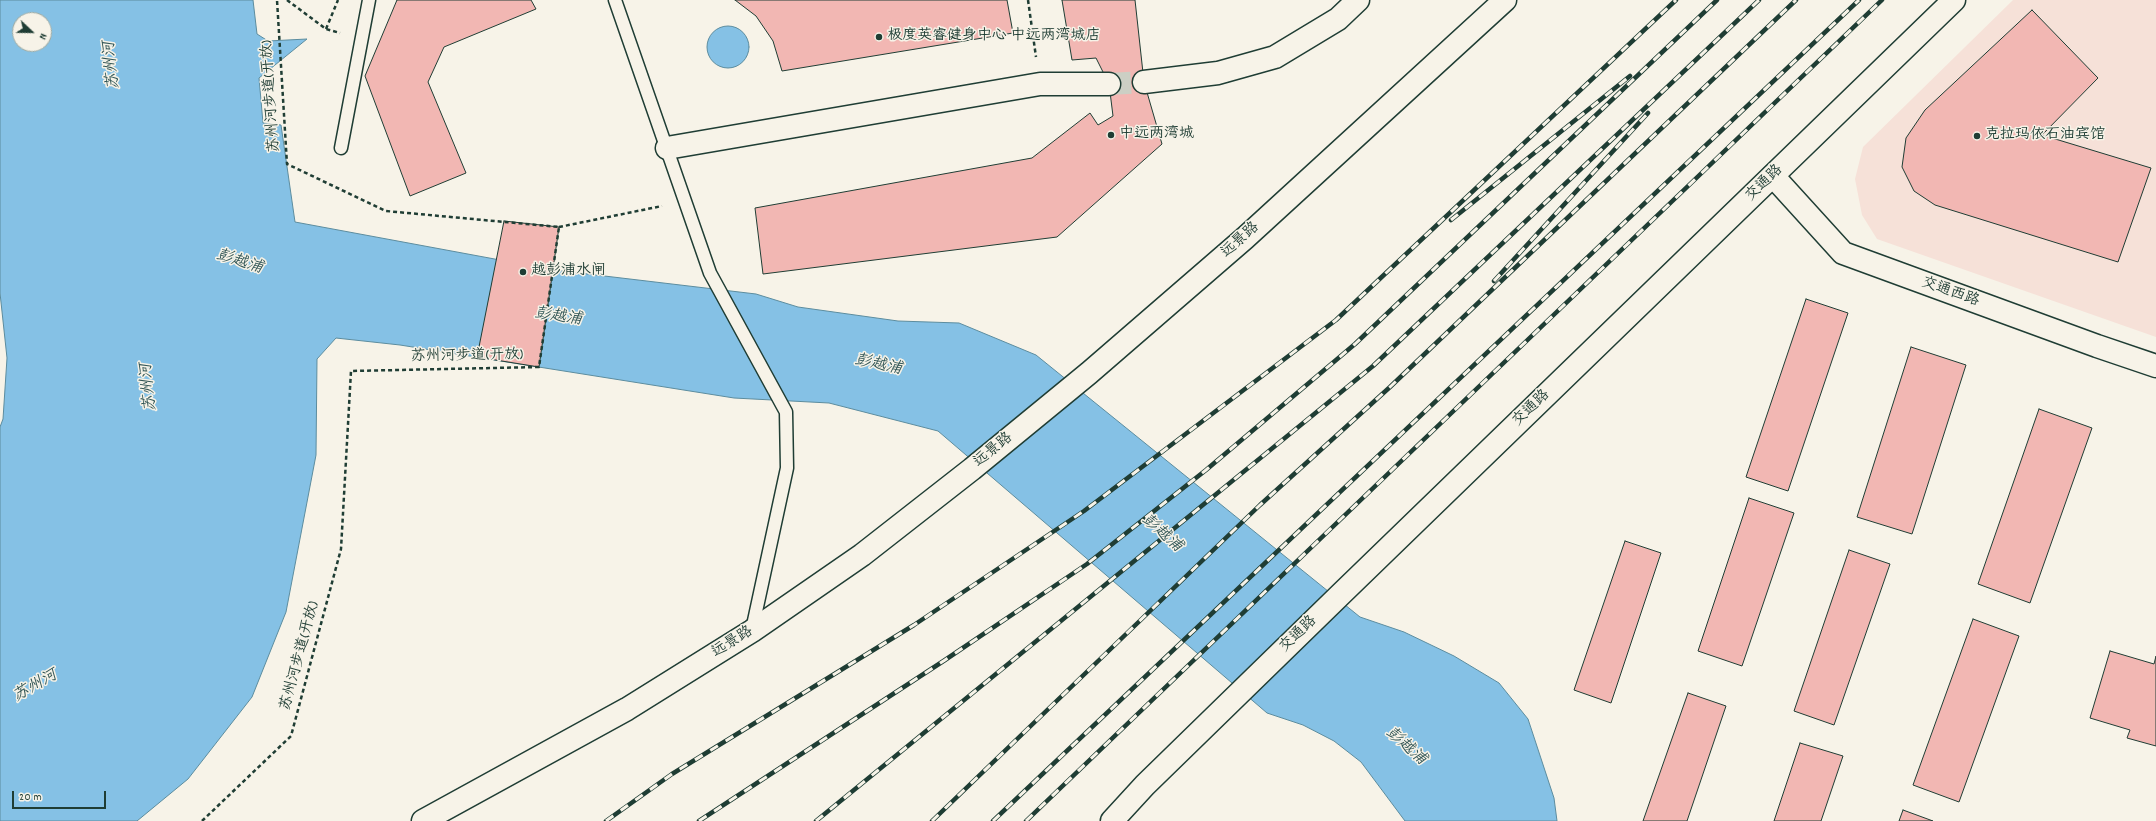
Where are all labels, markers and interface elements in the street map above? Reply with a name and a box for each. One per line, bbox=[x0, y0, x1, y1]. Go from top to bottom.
north arrow bbox=[12, 12, 52, 52]
place label: 极度英睿健身中心 中远两湾城店 bbox=[887, 28, 1100, 46]
text: N bbox=[34, 31, 51, 42]
marker: 极度英睿健身中心 中远两湾城店 bbox=[874, 32, 884, 42]
street label: 苏州河步道(开放) bbox=[259, 39, 285, 153]
water label: 苏州河 bbox=[101, 40, 125, 90]
place label: 中远两湾城 bbox=[1119, 126, 1194, 144]
place label: 克拉玛依石油宾馆 bbox=[1985, 127, 2105, 145]
marker: 中远两湾城 bbox=[1106, 130, 1116, 140]
marker: 克拉玛依石油宾馆 bbox=[1972, 131, 1982, 141]
street label: 交通路 bbox=[1743, 162, 1787, 206]
street label: 远景路 bbox=[1218, 219, 1264, 263]
water label: 彭越浦 bbox=[213, 247, 265, 279]
place label: 越彭浦水闸 bbox=[531, 263, 606, 281]
marker: 越彭浦水闸 bbox=[518, 267, 528, 277]
street label: 交通西路 bbox=[1919, 274, 1981, 312]
water label: 彭越浦 bbox=[533, 305, 583, 331]
street label: 苏州河步道(开放) bbox=[411, 347, 523, 367]
water label: 彭越浦 bbox=[853, 352, 903, 380]
water label: 苏州河 bbox=[138, 362, 162, 412]
street label: 交通路 bbox=[1510, 387, 1554, 431]
street label: 远景路 bbox=[971, 430, 1017, 472]
water label: 彭越浦 bbox=[1137, 511, 1185, 557]
street label: 苏州河步道(开放) bbox=[278, 599, 324, 713]
street label: 交通路 bbox=[1277, 613, 1321, 657]
street label: 远景路 bbox=[709, 623, 757, 663]
water label: 苏州河 bbox=[10, 667, 62, 707]
water label: 彭越浦 bbox=[1381, 724, 1429, 770]
scale bar bbox=[14, 783, 108, 809]
text: 20 m bbox=[19, 789, 42, 806]

